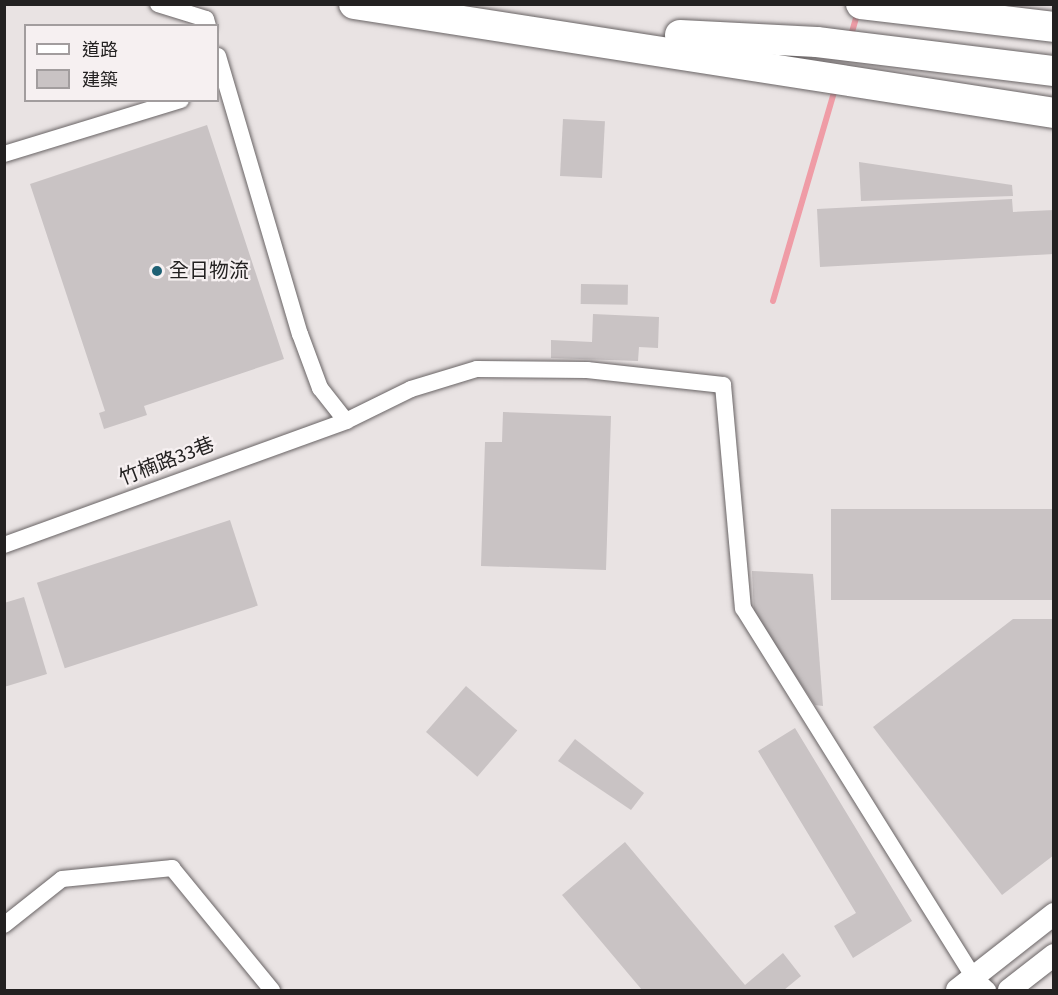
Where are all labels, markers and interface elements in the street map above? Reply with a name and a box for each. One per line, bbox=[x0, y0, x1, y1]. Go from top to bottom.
legend bbox=[24, 24, 219, 102]
text: 道路 bbox=[82, 38, 118, 63]
text: 建築 bbox=[82, 68, 118, 93]
place label: 全日物流 bbox=[169, 259, 249, 283]
marker: 全日物流 bbox=[150, 264, 164, 278]
street label: 竹楠路33巷 bbox=[116, 433, 218, 491]

